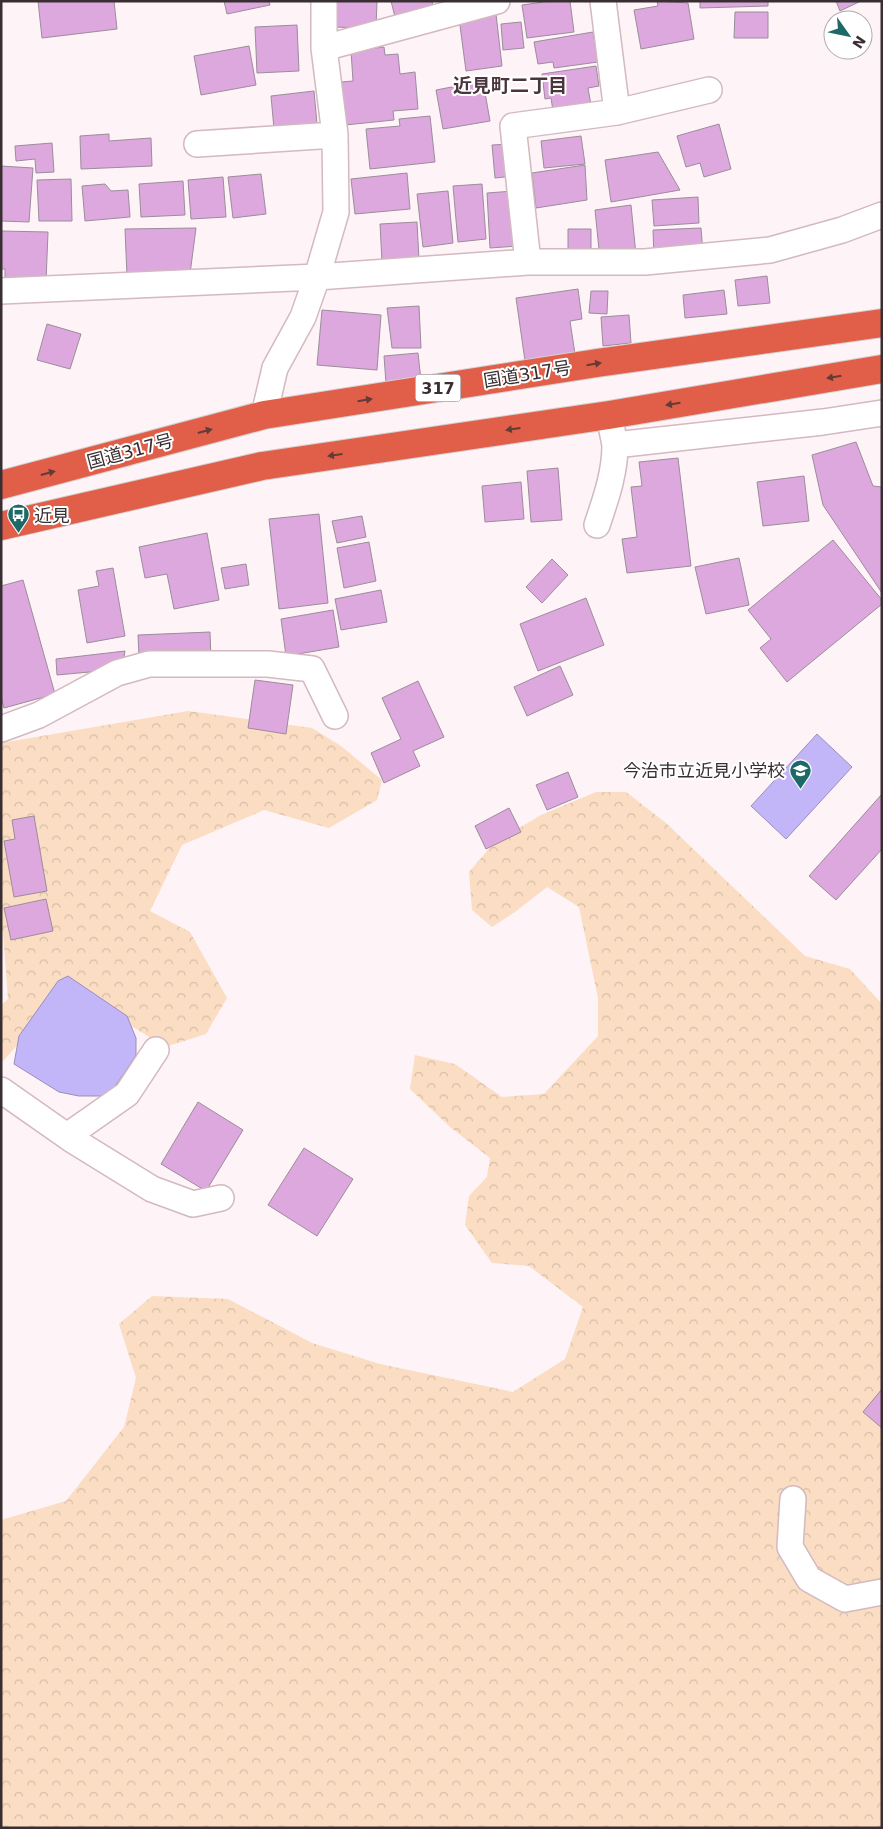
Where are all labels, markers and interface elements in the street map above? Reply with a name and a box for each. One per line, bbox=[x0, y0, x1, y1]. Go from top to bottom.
north arrow bbox=[823, 10, 873, 60]
text: N bbox=[849, 33, 869, 51]
district label: 近見町二丁目 bbox=[453, 74, 567, 96]
street label: 国道317号 bbox=[482, 357, 572, 391]
one-way arrow bbox=[587, 360, 603, 368]
road number: 317 bbox=[416, 374, 460, 402]
one-way arrow bbox=[825, 374, 841, 382]
one-way arrow bbox=[357, 395, 373, 403]
one-way arrow bbox=[665, 400, 681, 408]
one-way arrow bbox=[504, 425, 520, 433]
one-way arrow bbox=[198, 427, 213, 435]
street label: 国道317号 bbox=[85, 429, 175, 473]
one-way arrow bbox=[326, 452, 342, 460]
one-way arrow bbox=[41, 469, 56, 477]
bus stop icon: 近見 bbox=[6, 503, 30, 534]
place label: 近見 bbox=[34, 505, 70, 526]
school or university icon: 今治市立近見小学校 bbox=[789, 758, 813, 789]
place label: 今治市立近見小学校 bbox=[623, 760, 785, 781]

